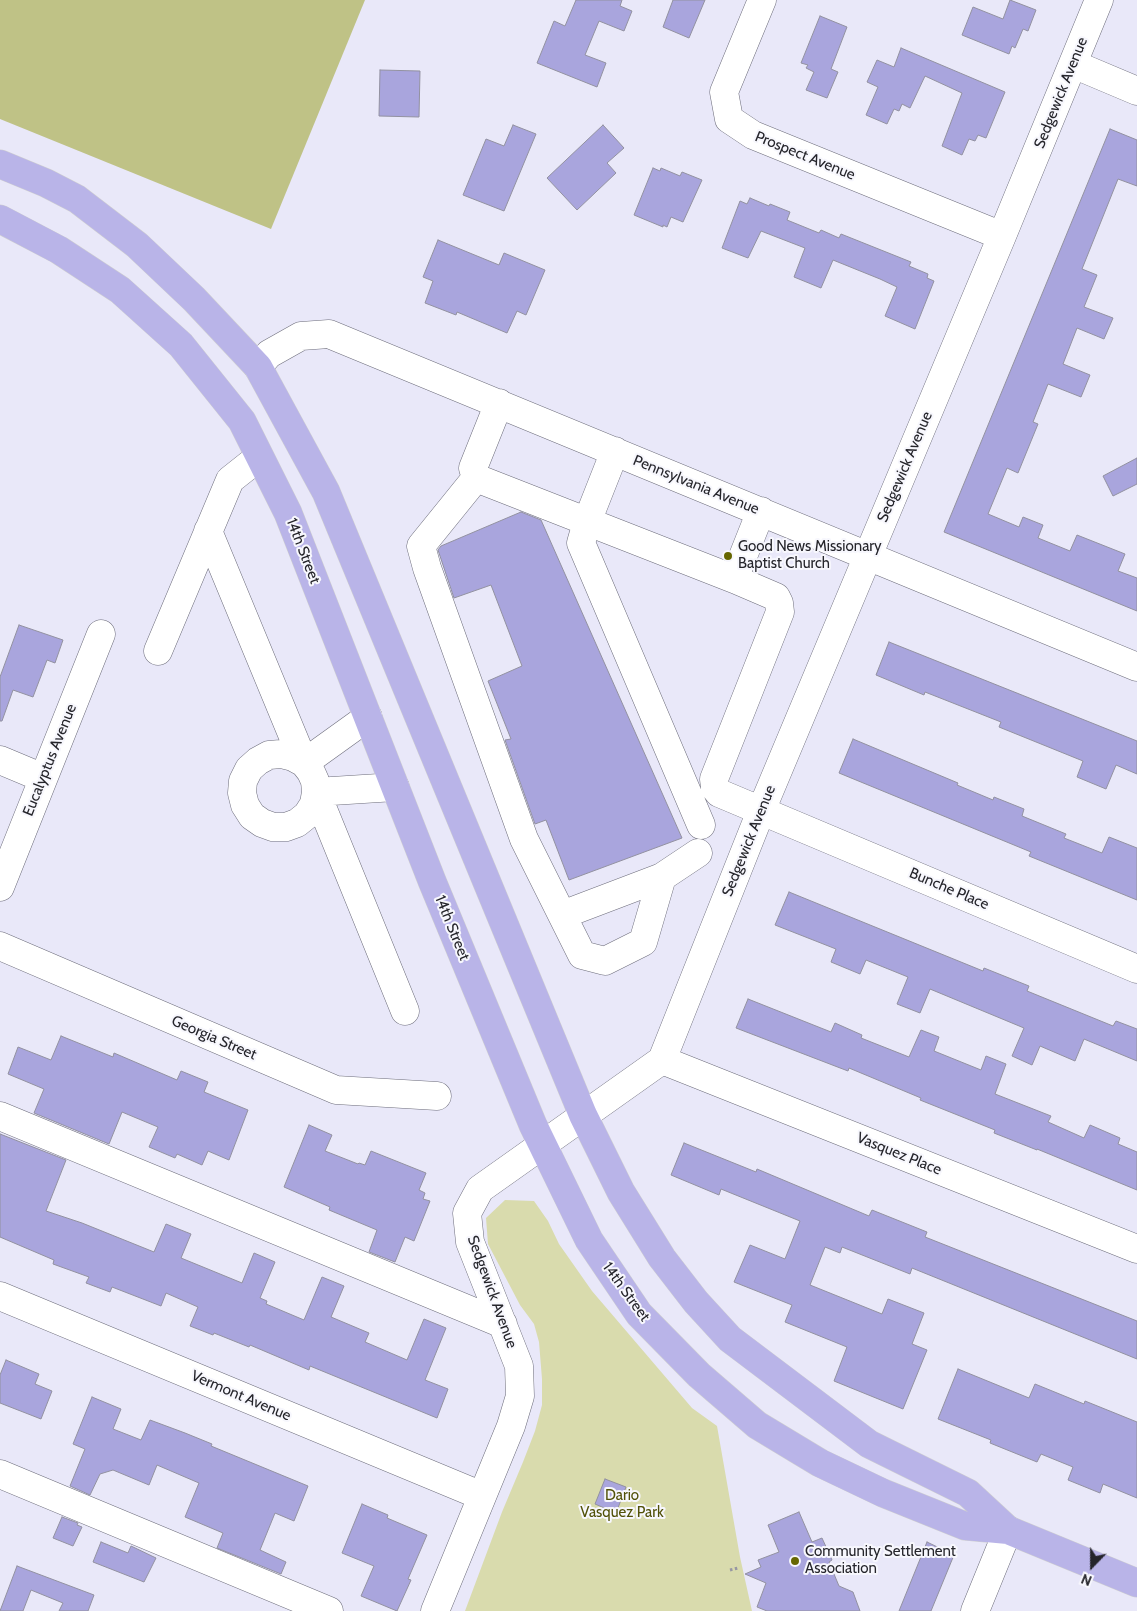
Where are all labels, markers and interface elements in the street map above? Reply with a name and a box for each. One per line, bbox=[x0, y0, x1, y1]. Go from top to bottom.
street label: Sedgewick Avenue bbox=[1030, 35, 1092, 151]
street label: Prospect Avenue bbox=[752, 128, 858, 184]
street label: Sedgewick Avenue bbox=[874, 409, 936, 525]
street label: Pennsylvania Avenue bbox=[630, 452, 762, 518]
street label: 14th Street bbox=[282, 516, 324, 586]
place label: Good News Missionary Baptist Church bbox=[738, 538, 882, 573]
marker: Good News Missionary Baptist Church bbox=[722, 550, 734, 562]
street label: Eucalyptus Avenue bbox=[19, 701, 81, 819]
street label: Sedgewick Avenue bbox=[718, 783, 780, 899]
street label: Bunche Place bbox=[906, 864, 992, 914]
street label: 14th Street bbox=[431, 893, 473, 963]
street label: Georgia Street bbox=[169, 1012, 259, 1064]
street label: Vasquez Place bbox=[854, 1129, 944, 1179]
street label: Sedgewick Avenue bbox=[463, 1233, 521, 1351]
street label: 14th Street bbox=[599, 1259, 653, 1325]
street label: Vermont Avenue bbox=[189, 1367, 293, 1425]
park label: Dario Vasquez Park bbox=[580, 1487, 664, 1522]
north arrow bbox=[1067, 1541, 1117, 1591]
place label: Community Settlement Association bbox=[805, 1543, 956, 1578]
marker: Community Settlement Association bbox=[789, 1555, 801, 1567]
text: N bbox=[1078, 1570, 1094, 1590]

